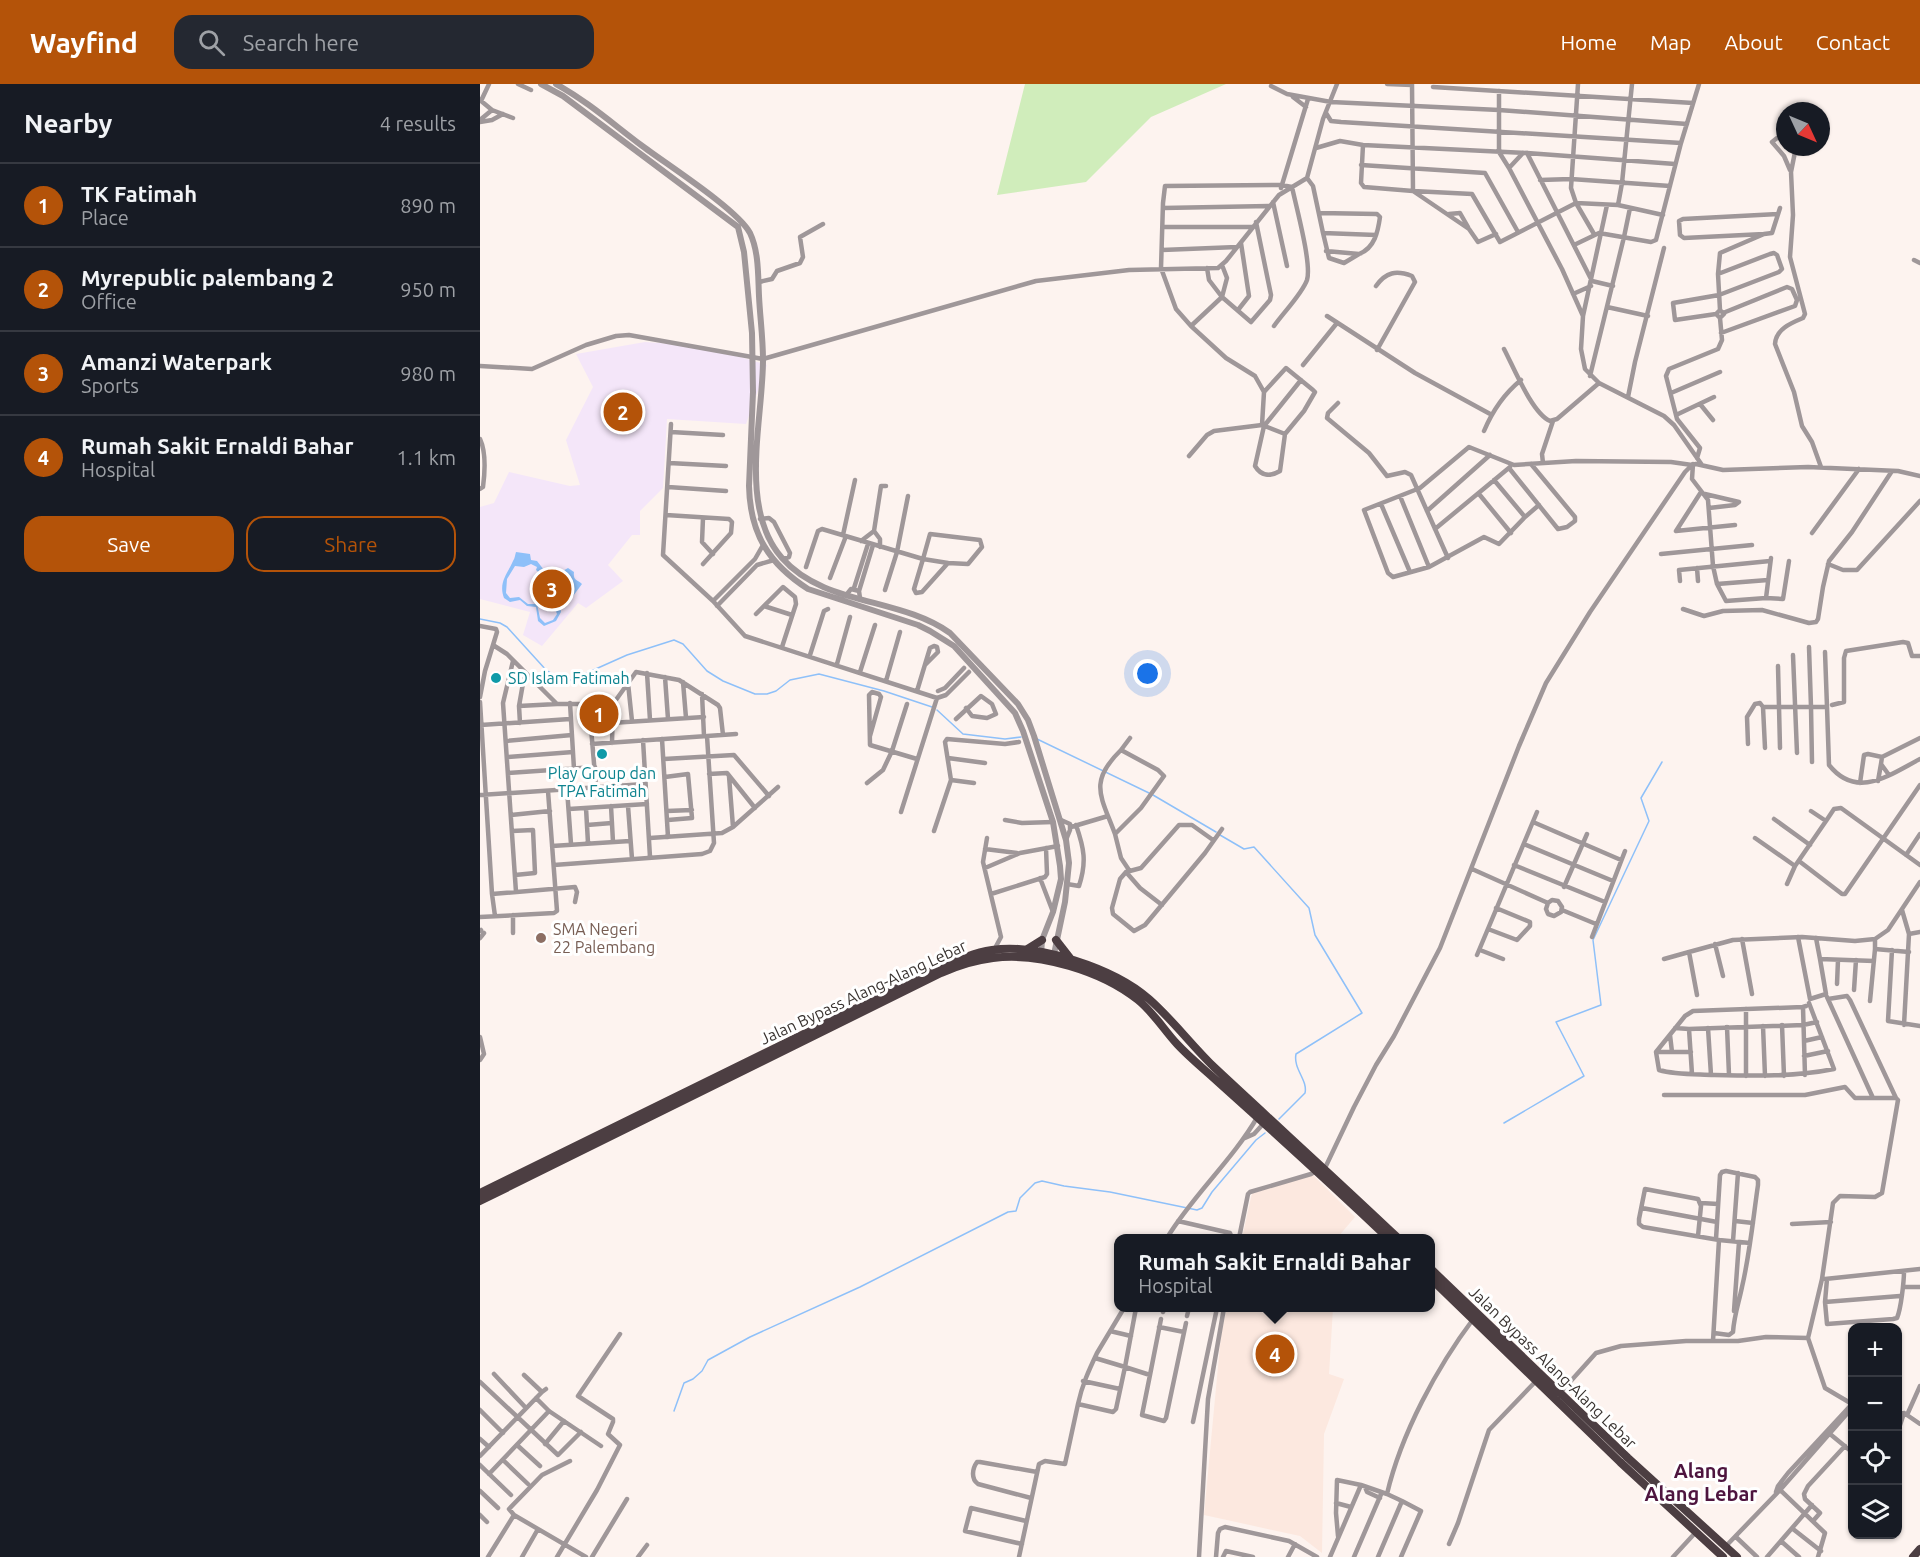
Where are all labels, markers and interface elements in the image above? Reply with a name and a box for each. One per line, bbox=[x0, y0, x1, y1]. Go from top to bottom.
search box bbox=[174, 15, 594, 69]
icon: search bbox=[195, 26, 228, 59]
text: Wayfind bbox=[30, 27, 138, 58]
text: Search here bbox=[243, 30, 359, 55]
text: Home bbox=[1560, 30, 1617, 54]
text: Map bbox=[1650, 30, 1691, 54]
text: About bbox=[1724, 30, 1783, 54]
text: Contact bbox=[1816, 30, 1890, 54]
north arrow bbox=[1776, 102, 1830, 156]
text: Nearby bbox=[24, 109, 112, 138]
text: 4 results bbox=[380, 112, 456, 135]
text: TK Fatimah bbox=[81, 181, 197, 206]
text: 1 bbox=[38, 194, 49, 217]
text: 890 m bbox=[400, 194, 456, 217]
text: Place bbox=[81, 206, 129, 229]
text: Myrepublic palembang 2 bbox=[81, 265, 334, 290]
text: 2 bbox=[38, 278, 49, 301]
text: 950 m bbox=[400, 278, 456, 301]
text: Office bbox=[81, 290, 137, 313]
text: Amanzi Waterpark bbox=[81, 349, 272, 374]
text: 3 bbox=[38, 362, 49, 385]
text: 980 m bbox=[400, 362, 456, 385]
text: Sports bbox=[81, 374, 139, 397]
pin: 2 bbox=[604, 390, 642, 434]
text: Rumah Sakit Ernaldi Bahar bbox=[81, 433, 353, 458]
text: 4 bbox=[38, 446, 49, 469]
text: 1.1 km bbox=[397, 446, 456, 469]
text: Hospital bbox=[81, 458, 155, 481]
button: Save bbox=[24, 516, 234, 572]
button: Share bbox=[246, 516, 456, 572]
pin: 3 bbox=[532, 566, 572, 612]
your location bbox=[1133, 659, 1162, 688]
place label: SD Islam Fatimah bbox=[508, 669, 630, 687]
marker: SD Islam Fatimah bbox=[489, 671, 503, 685]
pin: 1 bbox=[580, 692, 618, 736]
marker: Play Group dan TPA Fatimah bbox=[595, 747, 609, 761]
place label: Play Group dan TPA Fatimah bbox=[548, 764, 656, 800]
place label: SMA Negeri 22 Palembang bbox=[553, 920, 655, 956]
marker: SMA Negeri 22 Palembang bbox=[534, 931, 548, 945]
street label: Jalan Bypass Alang-Alang Lebar bbox=[757, 936, 969, 1048]
popup bbox=[1114, 1234, 1435, 1312]
text: Rumah Sakit Ernaldi Bahar bbox=[1138, 1249, 1411, 1274]
text: Hospital bbox=[1138, 1274, 1213, 1297]
street label: Jalan Bypass Alang-Alang Lebar bbox=[1466, 1282, 1640, 1452]
map controls bbox=[1848, 1323, 1902, 1539]
button: + bbox=[1848, 1323, 1902, 1377]
pin: 4 bbox=[1256, 1332, 1294, 1376]
button: − bbox=[1848, 1377, 1902, 1431]
button: locate bbox=[1848, 1431, 1902, 1485]
district label: Alang Alang Lebar bbox=[1644, 1459, 1758, 1505]
button: layers bbox=[1848, 1485, 1902, 1539]

